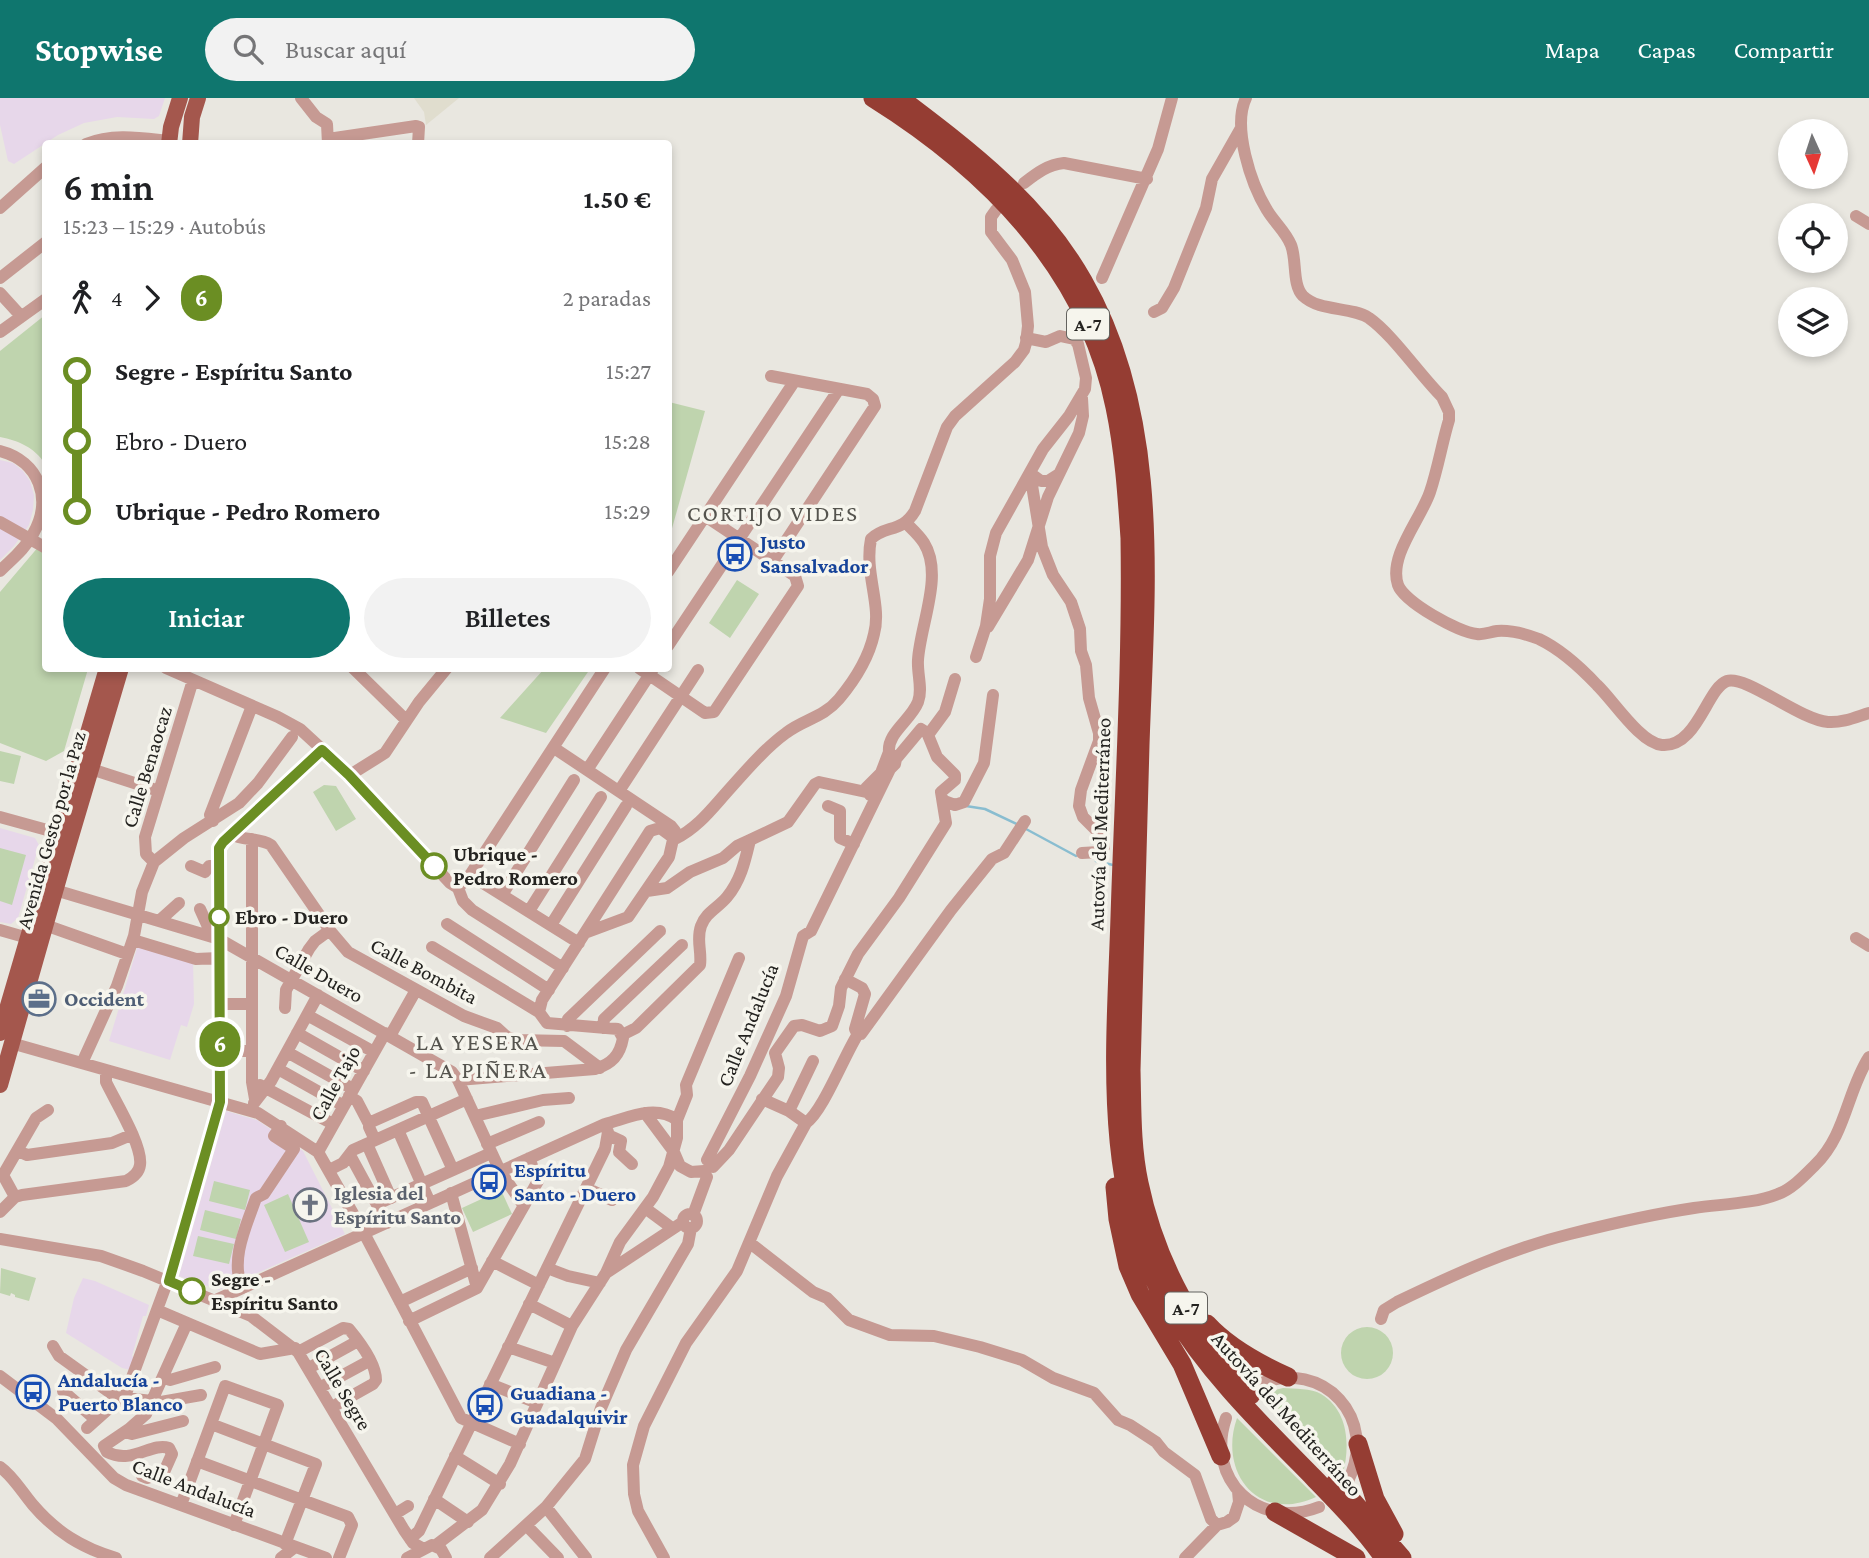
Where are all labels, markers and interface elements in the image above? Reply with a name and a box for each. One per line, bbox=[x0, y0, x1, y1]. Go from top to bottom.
search box bbox=[205, 18, 695, 81]
icon: search bbox=[229, 30, 267, 68]
text: Stopwise bbox=[35, 31, 163, 68]
text: Buscar aquí bbox=[285, 35, 406, 64]
text: Mapa bbox=[1545, 36, 1600, 63]
text: Capas bbox=[1638, 36, 1696, 63]
text: Compartir bbox=[1734, 36, 1834, 63]
north arrow bbox=[1778, 119, 1848, 189]
map controls bbox=[1778, 119, 1848, 357]
text: 6 min bbox=[63, 166, 154, 208]
text: 1.50 € bbox=[583, 185, 651, 214]
button: locate bbox=[1778, 203, 1848, 273]
text: 15:23 – 15:29 · Autobús bbox=[63, 213, 266, 239]
icon: walk bbox=[63, 279, 101, 317]
icon: forward bbox=[133, 279, 171, 317]
text: 6 bbox=[195, 284, 208, 311]
text: 4 bbox=[111, 285, 123, 311]
text: 2 paradas bbox=[563, 285, 651, 311]
button: layers bbox=[1778, 287, 1848, 357]
road number: A-7 bbox=[1067, 308, 1109, 340]
text: Segre - Espíritu Santo bbox=[115, 357, 353, 386]
text: 15:27 bbox=[606, 358, 651, 384]
text: Ebro - Duero bbox=[115, 427, 247, 456]
text: 15:28 bbox=[604, 428, 651, 454]
text: Ubrique - Pedro Romero bbox=[115, 497, 380, 526]
text: 15:29 bbox=[605, 498, 651, 524]
district label: CORTIJO VIDES bbox=[687, 500, 859, 526]
place label: Justo Sansalvador bbox=[758, 530, 869, 578]
bus stop icon: Justo Sansalvador bbox=[716, 535, 754, 573]
button: Iniciar bbox=[63, 578, 350, 658]
button: Billetes bbox=[364, 578, 651, 658]
street label: Calle Benaocaz bbox=[117, 703, 177, 831]
street label: Autovía del Mediterráneo bbox=[1084, 717, 1116, 931]
street label: Avenida Gesto por la Paz bbox=[11, 728, 91, 932]
place label: Ubrique - Pedro Romero bbox=[453, 842, 578, 890]
marker: Ubrique - Pedro Romero bbox=[421, 853, 447, 879]
place label: Ebro - Duero bbox=[235, 905, 348, 929]
marker: Ebro - Duero bbox=[209, 907, 229, 927]
street label: Calle Bombita bbox=[366, 933, 482, 1009]
street label: Calle Duero bbox=[271, 938, 367, 1008]
street label: Calle Andalucía bbox=[712, 960, 784, 1090]
office icon: Occident bbox=[20, 980, 58, 1018]
place label: Occident bbox=[64, 987, 145, 1011]
line badge: 6 bbox=[197, 1021, 243, 1067]
district label: LA YESERA - LA PIÑERA bbox=[408, 1028, 548, 1083]
text: 6 bbox=[213, 1030, 227, 1057]
street label: Calle Tajo bbox=[305, 1041, 365, 1125]
place label: Espíritu Santo - Duero bbox=[514, 1158, 636, 1206]
bus stop icon: Espíritu Santo - Duero bbox=[470, 1163, 508, 1201]
place label: Iglesia del Espíritu Santo bbox=[334, 1181, 461, 1229]
church icon: Iglesia del Espíritu Santo bbox=[291, 1186, 329, 1224]
place label: Segre - Espíritu Santo bbox=[211, 1267, 338, 1315]
marker: Segre - Espíritu Santo bbox=[179, 1278, 205, 1304]
road number: A-7 bbox=[1165, 1292, 1207, 1324]
street label: Autovía del Mediterráneo bbox=[1207, 1327, 1367, 1501]
street label: Calle Segre bbox=[309, 1344, 377, 1434]
place label: Andalucía - Puerto Blanco bbox=[57, 1368, 183, 1416]
bus stop icon: Andalucía - Puerto Blanco bbox=[14, 1373, 52, 1411]
place label: Guadiana - Guadalquivir bbox=[510, 1381, 628, 1429]
bus stop icon: Guadiana - Guadalquivir bbox=[466, 1386, 504, 1424]
street label: Calle Andalucía bbox=[129, 1453, 260, 1523]

